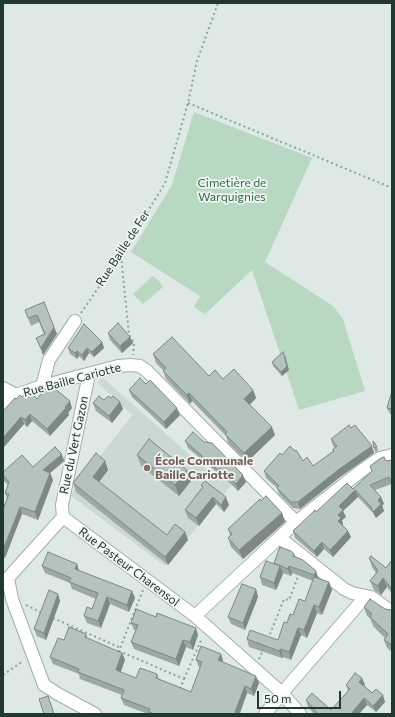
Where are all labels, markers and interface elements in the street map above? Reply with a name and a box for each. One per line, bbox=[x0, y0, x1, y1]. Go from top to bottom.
park label: Cimetière de Warquignies bbox=[198, 176, 266, 204]
street label: Rue Baille de Fer bbox=[93, 207, 153, 289]
street label: Rue Baille Cariotte bbox=[22, 360, 122, 400]
street label: Rue du Vert Gazon bbox=[57, 395, 91, 495]
place label: École Communale Baille Cariotte bbox=[155, 454, 253, 482]
marker: École Communale Baille Cariotte bbox=[142, 463, 152, 473]
street label: Rue Pasteur Charensol bbox=[76, 524, 182, 610]
scale bar bbox=[259, 683, 343, 709]
text: 50 m bbox=[264, 691, 292, 705]

